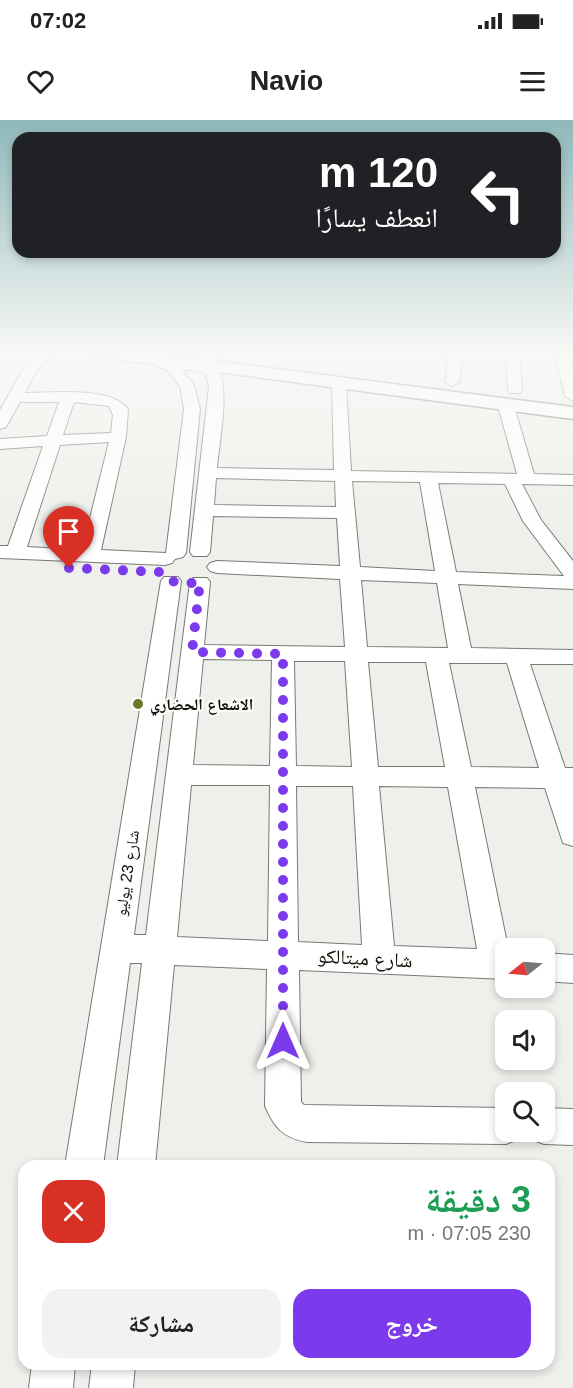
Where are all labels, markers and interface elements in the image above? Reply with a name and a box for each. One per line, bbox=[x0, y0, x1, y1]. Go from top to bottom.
text: 07:02 bbox=[30, 8, 86, 33]
icon: heart bbox=[24, 65, 57, 98]
icon: menu bbox=[516, 65, 549, 98]
text: Navio bbox=[250, 66, 323, 96]
text: 120 m bbox=[319, 149, 438, 196]
icon: left bbox=[459, 156, 537, 234]
text: انعطف يسارًا bbox=[316, 203, 438, 233]
pin bbox=[43, 506, 94, 568]
icon: arrive bbox=[52, 515, 85, 548]
place label: الاشعاع الحضاري bbox=[150, 696, 253, 716]
marker: الاشعاع الحضاري bbox=[131, 697, 145, 711]
street label: شارع 23 يوليو bbox=[112, 829, 144, 917]
north arrow bbox=[495, 938, 555, 998]
map controls bbox=[495, 938, 555, 1142]
street label: شارع ميتالكو bbox=[317, 945, 413, 973]
position arrow bbox=[251, 1009, 315, 1073]
button: sound bbox=[495, 1010, 555, 1070]
button: search bbox=[495, 1082, 555, 1142]
text: 3 دقيقة bbox=[425, 1179, 531, 1220]
button: close bbox=[42, 1180, 105, 1243]
text: 230 m · 07:05 bbox=[408, 1222, 531, 1244]
button: مشاركة bbox=[42, 1289, 281, 1358]
button: خروج bbox=[293, 1289, 531, 1358]

